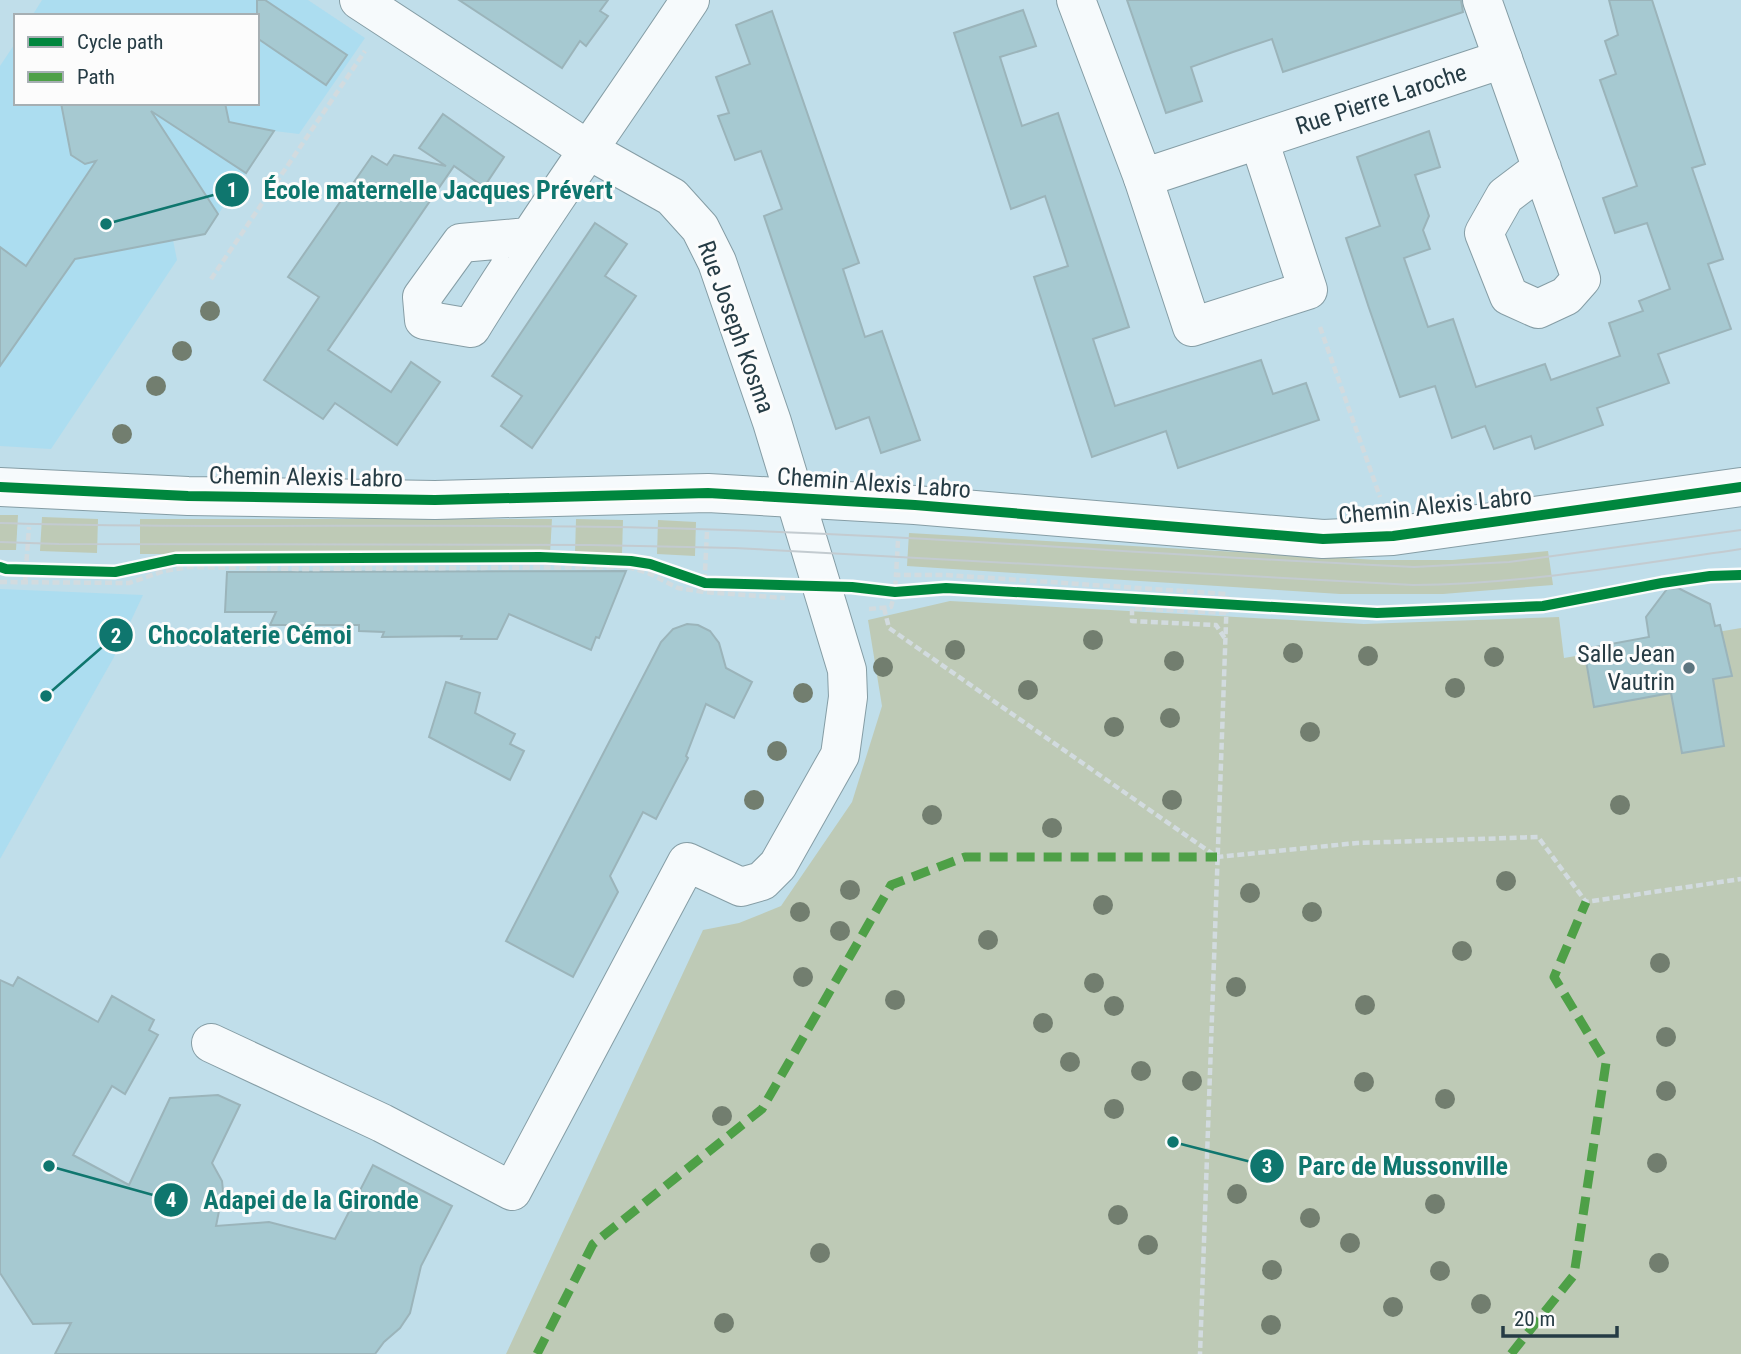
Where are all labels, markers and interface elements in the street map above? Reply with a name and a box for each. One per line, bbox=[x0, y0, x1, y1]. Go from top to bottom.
legend bbox=[14, 14, 259, 105]
text: Cycle path bbox=[77, 30, 163, 54]
street label: Rue Pierre Laroche bbox=[1292, 58, 1470, 141]
text: Path bbox=[77, 65, 115, 89]
callout: École maternelle Jacques Prévert bbox=[214, 166, 626, 213]
text: École maternelle Jacques Prévert bbox=[263, 175, 613, 205]
text: 1 bbox=[227, 178, 237, 202]
street label: Rue Joseph Kosma bbox=[692, 237, 780, 417]
street label: Chemin Alexis Labro bbox=[209, 461, 403, 493]
street label: Chemin Alexis Labro bbox=[776, 462, 972, 504]
street label: Chemin Alexis Labro bbox=[1337, 482, 1533, 530]
callout: Chocolaterie Cémoi bbox=[99, 612, 366, 659]
text: Chocolaterie Cémoi bbox=[148, 620, 352, 650]
text: 2 bbox=[111, 624, 121, 648]
place label: Salle Jean Vautrin bbox=[1577, 640, 1675, 696]
marker: Salle Jean Vautrin bbox=[1681, 660, 1697, 676]
callout: Parc de Mussonville bbox=[1249, 1142, 1523, 1189]
text: Parc de Mussonville bbox=[1298, 1151, 1508, 1181]
text: 3 bbox=[1262, 1154, 1272, 1178]
callout: Adapei de la Gironde bbox=[154, 1177, 433, 1224]
text: Adapei de la Gironde bbox=[203, 1185, 419, 1215]
text: 4 bbox=[166, 1188, 176, 1212]
scale bar bbox=[1503, 1294, 1617, 1338]
text: 20 m bbox=[1514, 1307, 1555, 1331]

